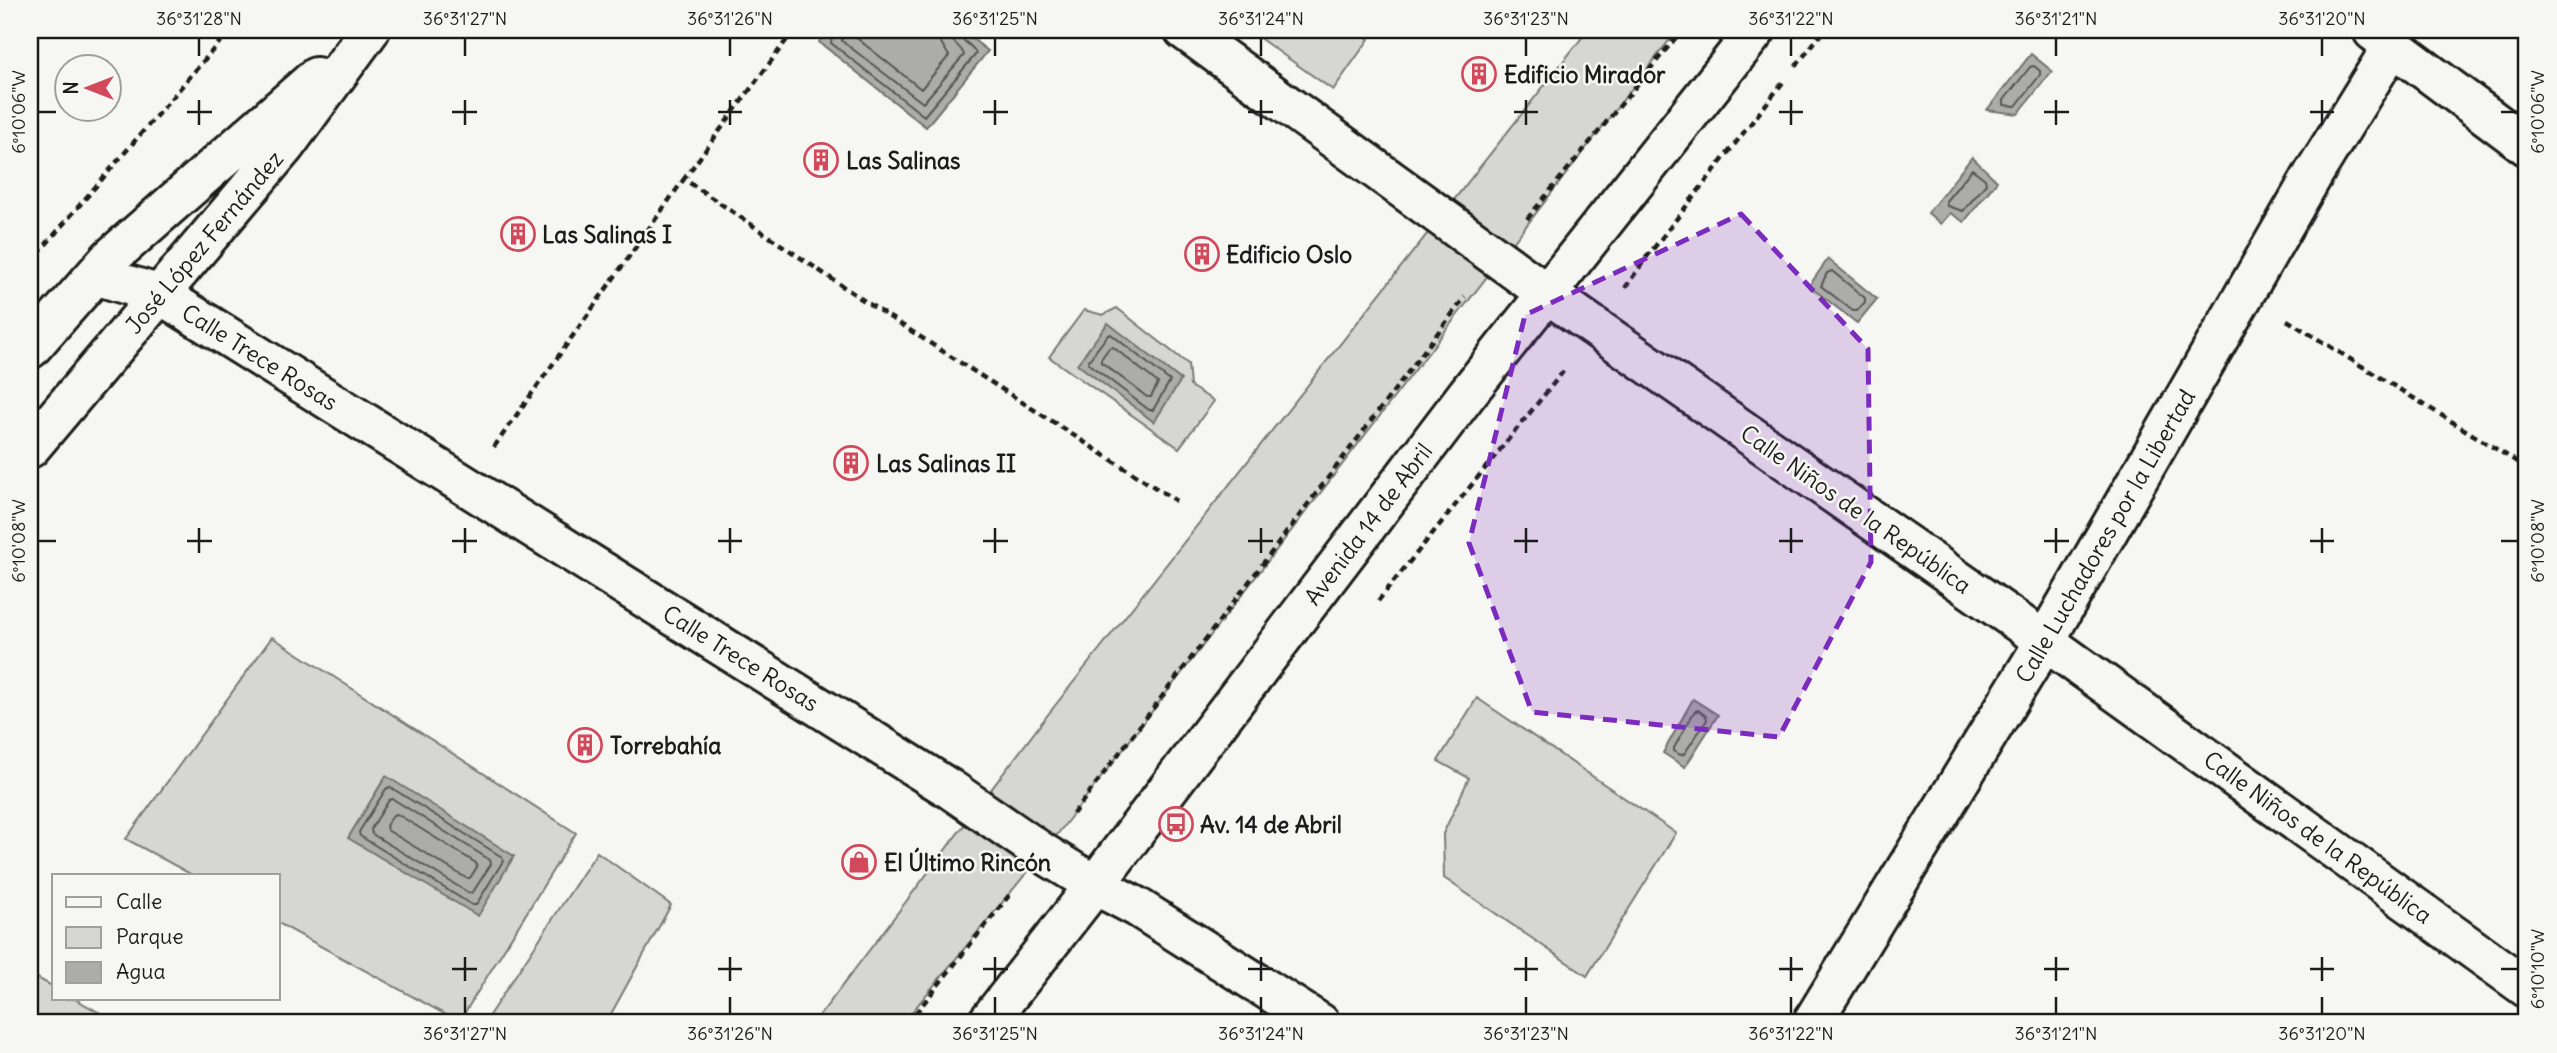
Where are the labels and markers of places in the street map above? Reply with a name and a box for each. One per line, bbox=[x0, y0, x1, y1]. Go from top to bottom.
building icon: Edificio Mirador bbox=[1460, 55, 1498, 93]
place label: Edificio Mirador bbox=[1504, 60, 1666, 89]
building icon: Las Salinas bbox=[802, 141, 840, 179]
place label: Las Salinas bbox=[846, 146, 961, 175]
building icon: Las Salinas I bbox=[499, 215, 537, 253]
place label: Las Salinas I bbox=[542, 220, 672, 249]
building icon: Edificio Oslo bbox=[1183, 235, 1221, 273]
place label: Edificio Oslo bbox=[1226, 240, 1352, 269]
building icon: Las Salinas II bbox=[832, 444, 870, 482]
place label: Las Salinas II bbox=[876, 449, 1016, 478]
building icon: Torrebahía bbox=[566, 726, 604, 764]
place label: Torrebahía bbox=[610, 731, 721, 760]
bus stop icon: Av. 14 de Abril bbox=[1157, 805, 1195, 843]
place label: Av. 14 de Abril bbox=[1200, 810, 1342, 839]
shop icon: El Último Rincón bbox=[840, 843, 878, 881]
place label: El Último Rincón bbox=[884, 847, 1051, 877]

